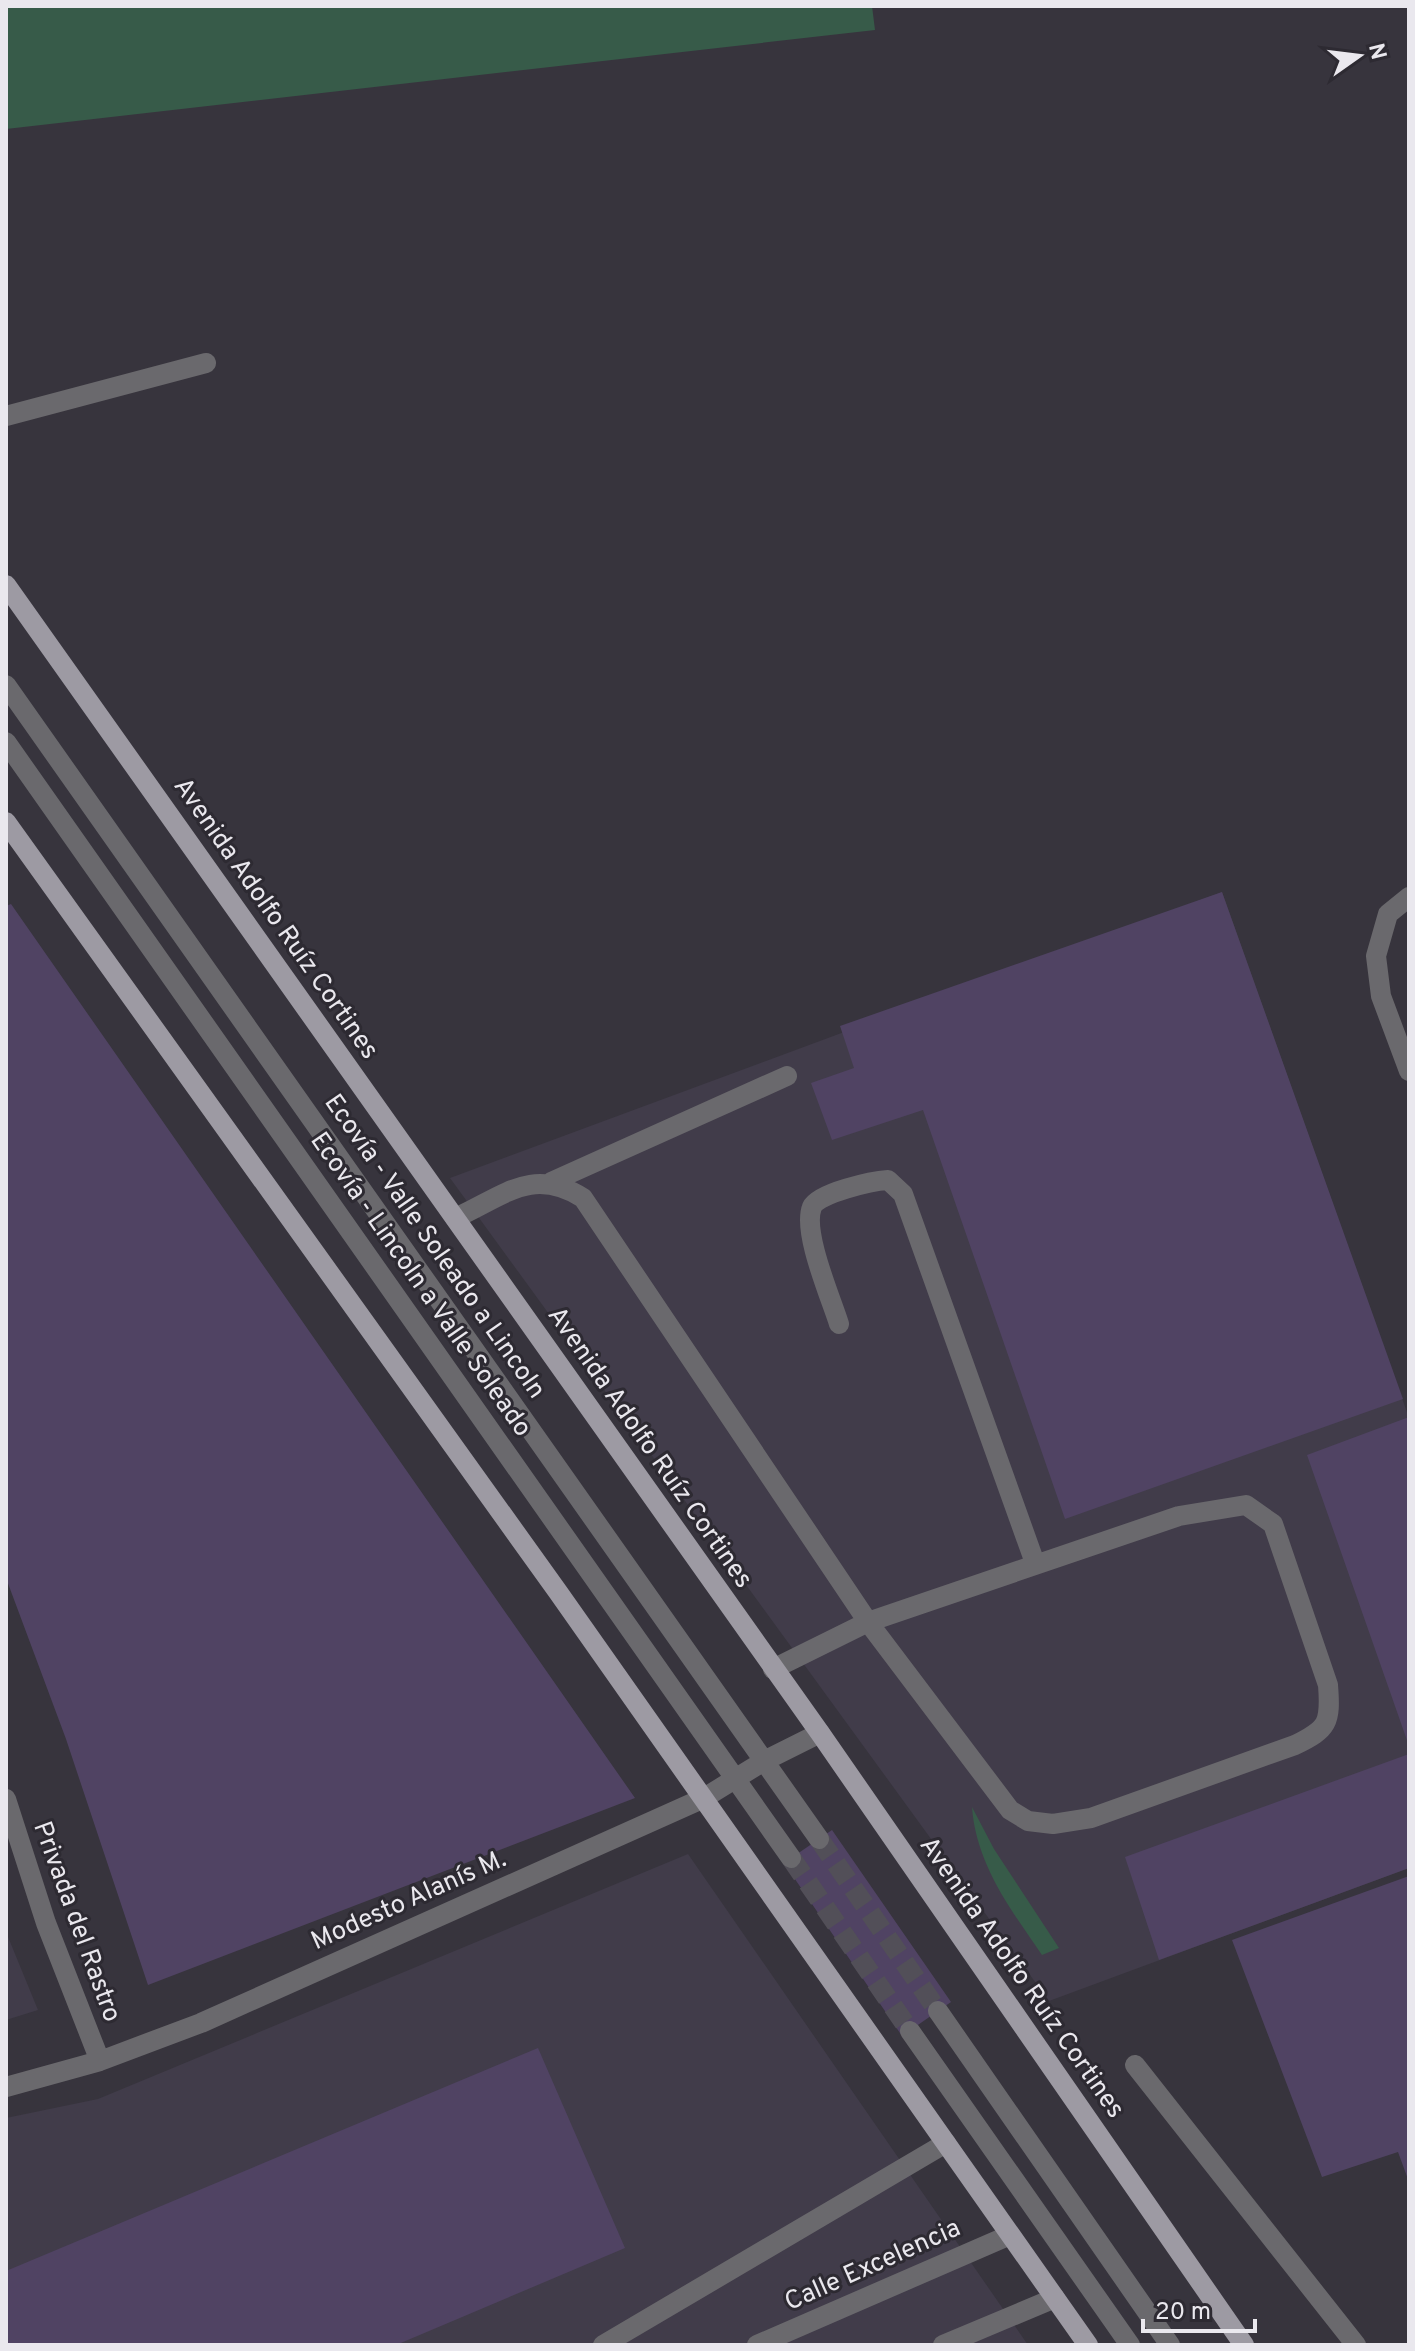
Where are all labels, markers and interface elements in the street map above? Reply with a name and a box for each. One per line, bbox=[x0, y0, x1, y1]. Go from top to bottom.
north arrow bbox=[1319, 16, 1399, 96]
text: N bbox=[1361, 41, 1391, 63]
street label: Avenida Adolfo Ruíz Cortines bbox=[165, 772, 385, 1066]
street label: Ecovía - Valle Soleado a Lincoln bbox=[316, 1088, 552, 1406]
street label: Ecovía - Lincoln a Valle Soleado bbox=[302, 1126, 538, 1444]
street label: Avenida Adolfo Ruíz Cortines bbox=[539, 1301, 759, 1595]
street label: Privada del Rastro bbox=[24, 1817, 128, 2027]
street label: Avenida Adolfo Ruíz Cortines bbox=[911, 1831, 1131, 2125]
street label: Modesto Alanís M. bbox=[306, 1843, 512, 1959]
street label: Calle Excelencia bbox=[780, 2212, 966, 2320]
scale bar bbox=[1143, 2283, 1255, 2333]
text: 20 m bbox=[1155, 2298, 1211, 2328]

